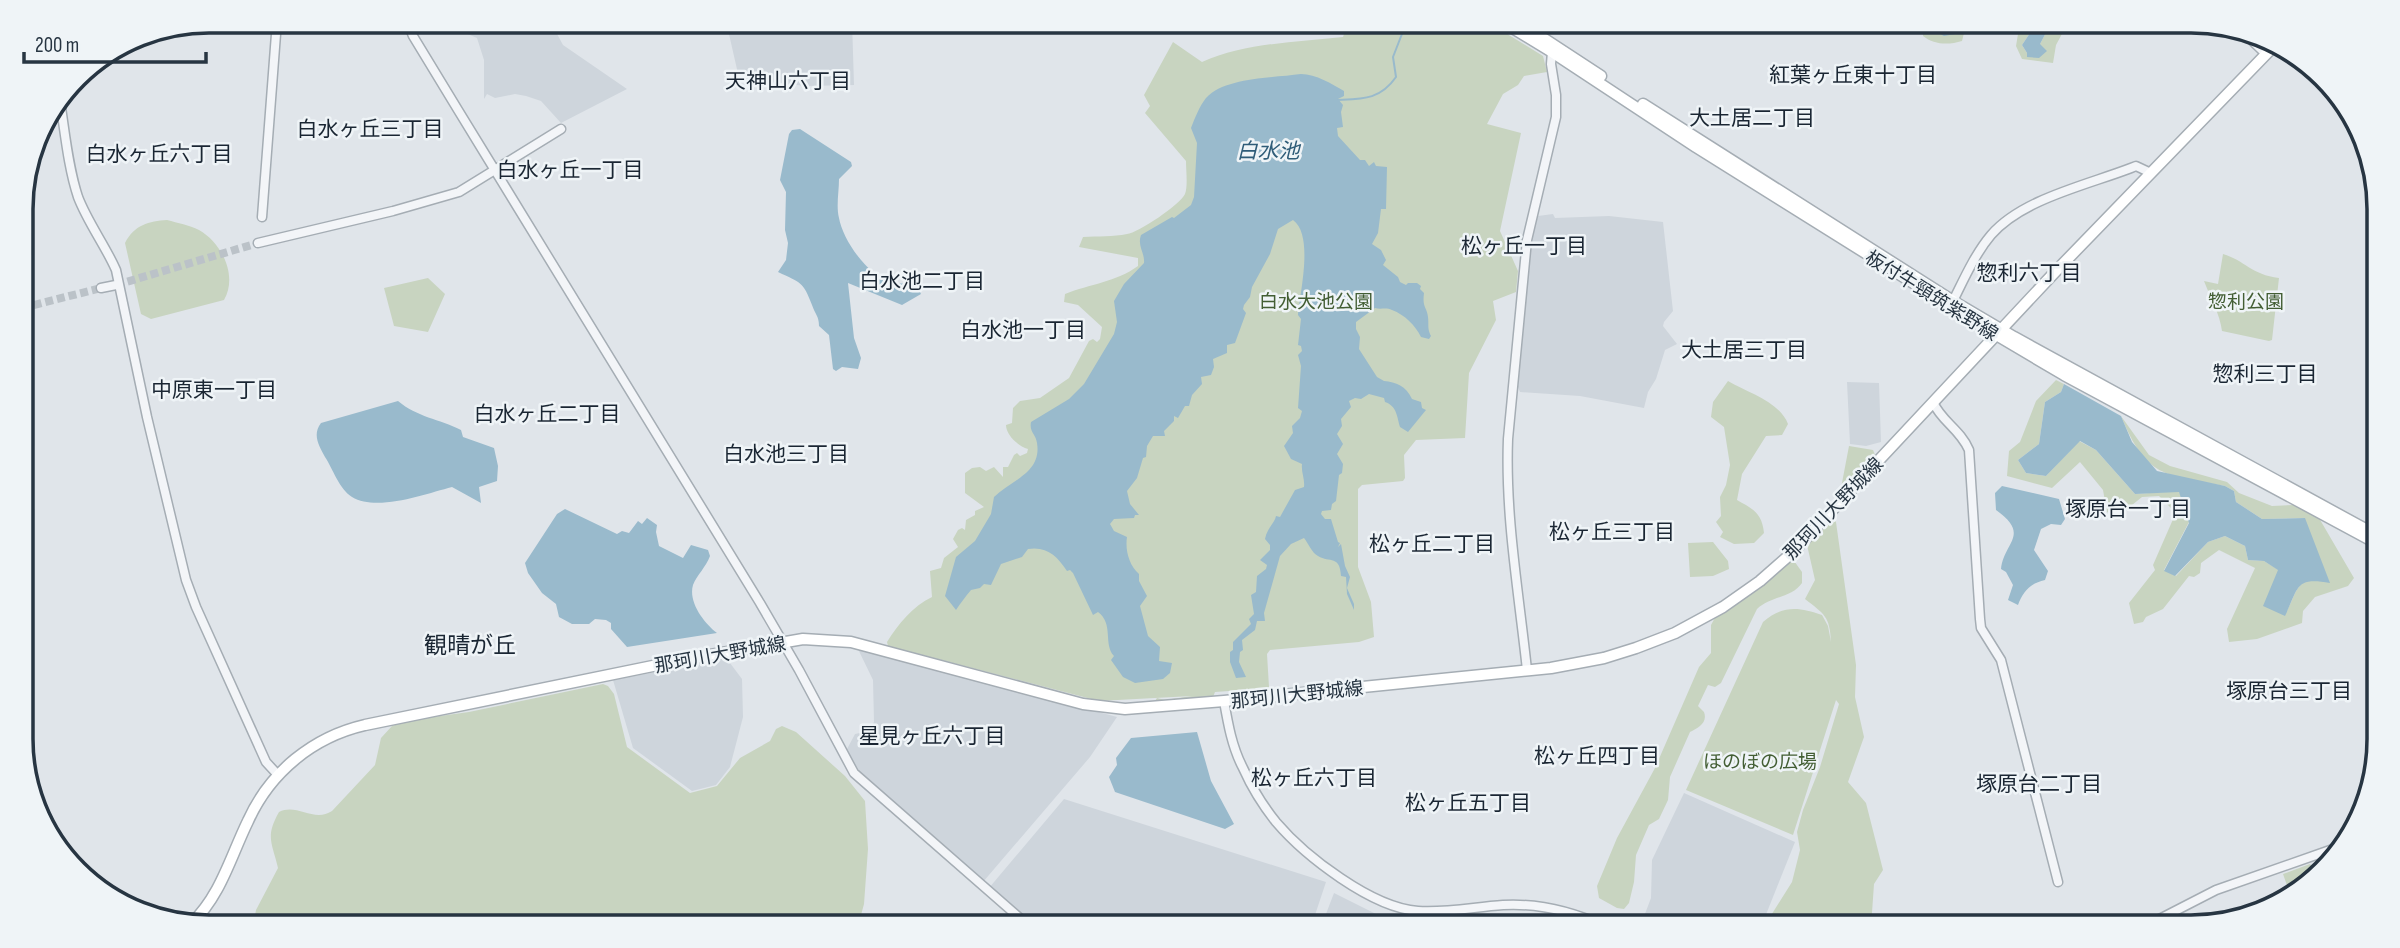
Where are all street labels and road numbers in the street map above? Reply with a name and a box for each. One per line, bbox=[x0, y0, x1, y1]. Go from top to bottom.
street label: 板付牛頸筑紫野線 bbox=[1861, 246, 2002, 346]
street label: 那珂川大野城線 bbox=[1780, 453, 1889, 565]
street label: 那珂川大野城線 bbox=[653, 633, 788, 678]
street label: 那珂川大野城線 bbox=[1230, 677, 1365, 714]

